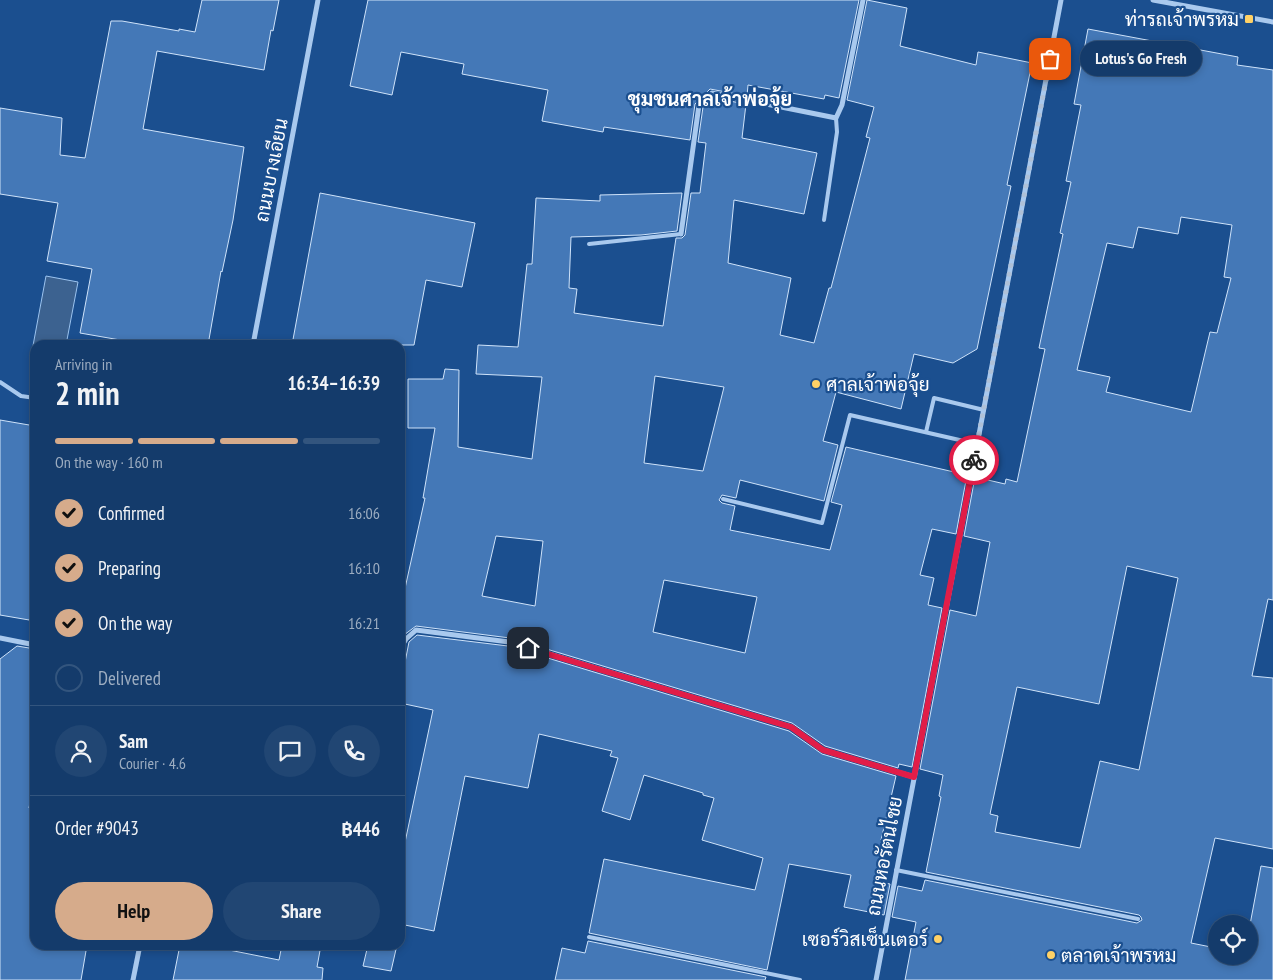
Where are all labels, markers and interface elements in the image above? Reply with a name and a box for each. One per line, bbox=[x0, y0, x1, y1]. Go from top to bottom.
place label: ท่ารถเจ้าพรหม bbox=[1125, 7, 1239, 31]
marker: ท่ารถเจ้าพรหม bbox=[1243, 13, 1255, 25]
pin bbox=[1029, 38, 1071, 80]
callout: Lotus's Go Fresh bbox=[1080, 42, 1202, 76]
icon: bag bbox=[1036, 45, 1064, 73]
text: Lotus's Go Fresh bbox=[1095, 48, 1187, 68]
district label: ชุมชนศาลเจ้าพ่อจุ้ย bbox=[628, 86, 792, 114]
street label: ถนนบางเอียน bbox=[249, 116, 293, 224]
text: Arriving in bbox=[55, 354, 112, 374]
text: 16:34–16:39 bbox=[287, 371, 380, 395]
text: 2 min bbox=[55, 372, 120, 414]
place label: ศาลเจ้าพ่อจุ้ย bbox=[826, 372, 930, 397]
marker: ศาลเจ้าพ่อจุ้ย bbox=[810, 378, 822, 390]
courier bbox=[949, 435, 999, 485]
icon: bike bbox=[960, 446, 988, 474]
text: On the way · 160 m bbox=[55, 452, 163, 472]
icon: check bbox=[55, 499, 83, 527]
text: Confirmed bbox=[98, 501, 165, 525]
text: 16:06 bbox=[348, 503, 380, 523]
icon: check bbox=[55, 554, 83, 582]
text: Preparing bbox=[98, 556, 161, 580]
text: 16:10 bbox=[348, 558, 380, 578]
icon: check bbox=[55, 609, 83, 637]
text: On the way bbox=[98, 611, 172, 635]
text: 16:21 bbox=[348, 613, 380, 633]
pin bbox=[507, 627, 549, 669]
icon: home bbox=[514, 634, 542, 662]
text: Delivered bbox=[98, 666, 161, 690]
button: person bbox=[55, 725, 107, 777]
button: chat bbox=[264, 725, 316, 777]
button: phone bbox=[328, 725, 380, 777]
text: Sam bbox=[119, 729, 148, 753]
text: Courier · 4.6 bbox=[119, 753, 186, 773]
street label: ถนนหอรัตนไชย bbox=[861, 794, 907, 918]
text: Order #9043 bbox=[55, 816, 139, 840]
text: ฿446 bbox=[341, 817, 380, 841]
button: Help bbox=[55, 882, 213, 940]
button: Share bbox=[223, 882, 380, 940]
map controls bbox=[1208, 915, 1258, 965]
button: locate bbox=[1208, 915, 1258, 965]
place label: เซอร์วิสเซ็นเตอร์ bbox=[802, 926, 928, 951]
marker: เซอร์วิสเซ็นเตอร์ bbox=[932, 933, 944, 945]
place label: ตลาดเจ้าพรหม bbox=[1061, 943, 1176, 967]
marker: ตลาดเจ้าพรหม bbox=[1045, 949, 1057, 961]

